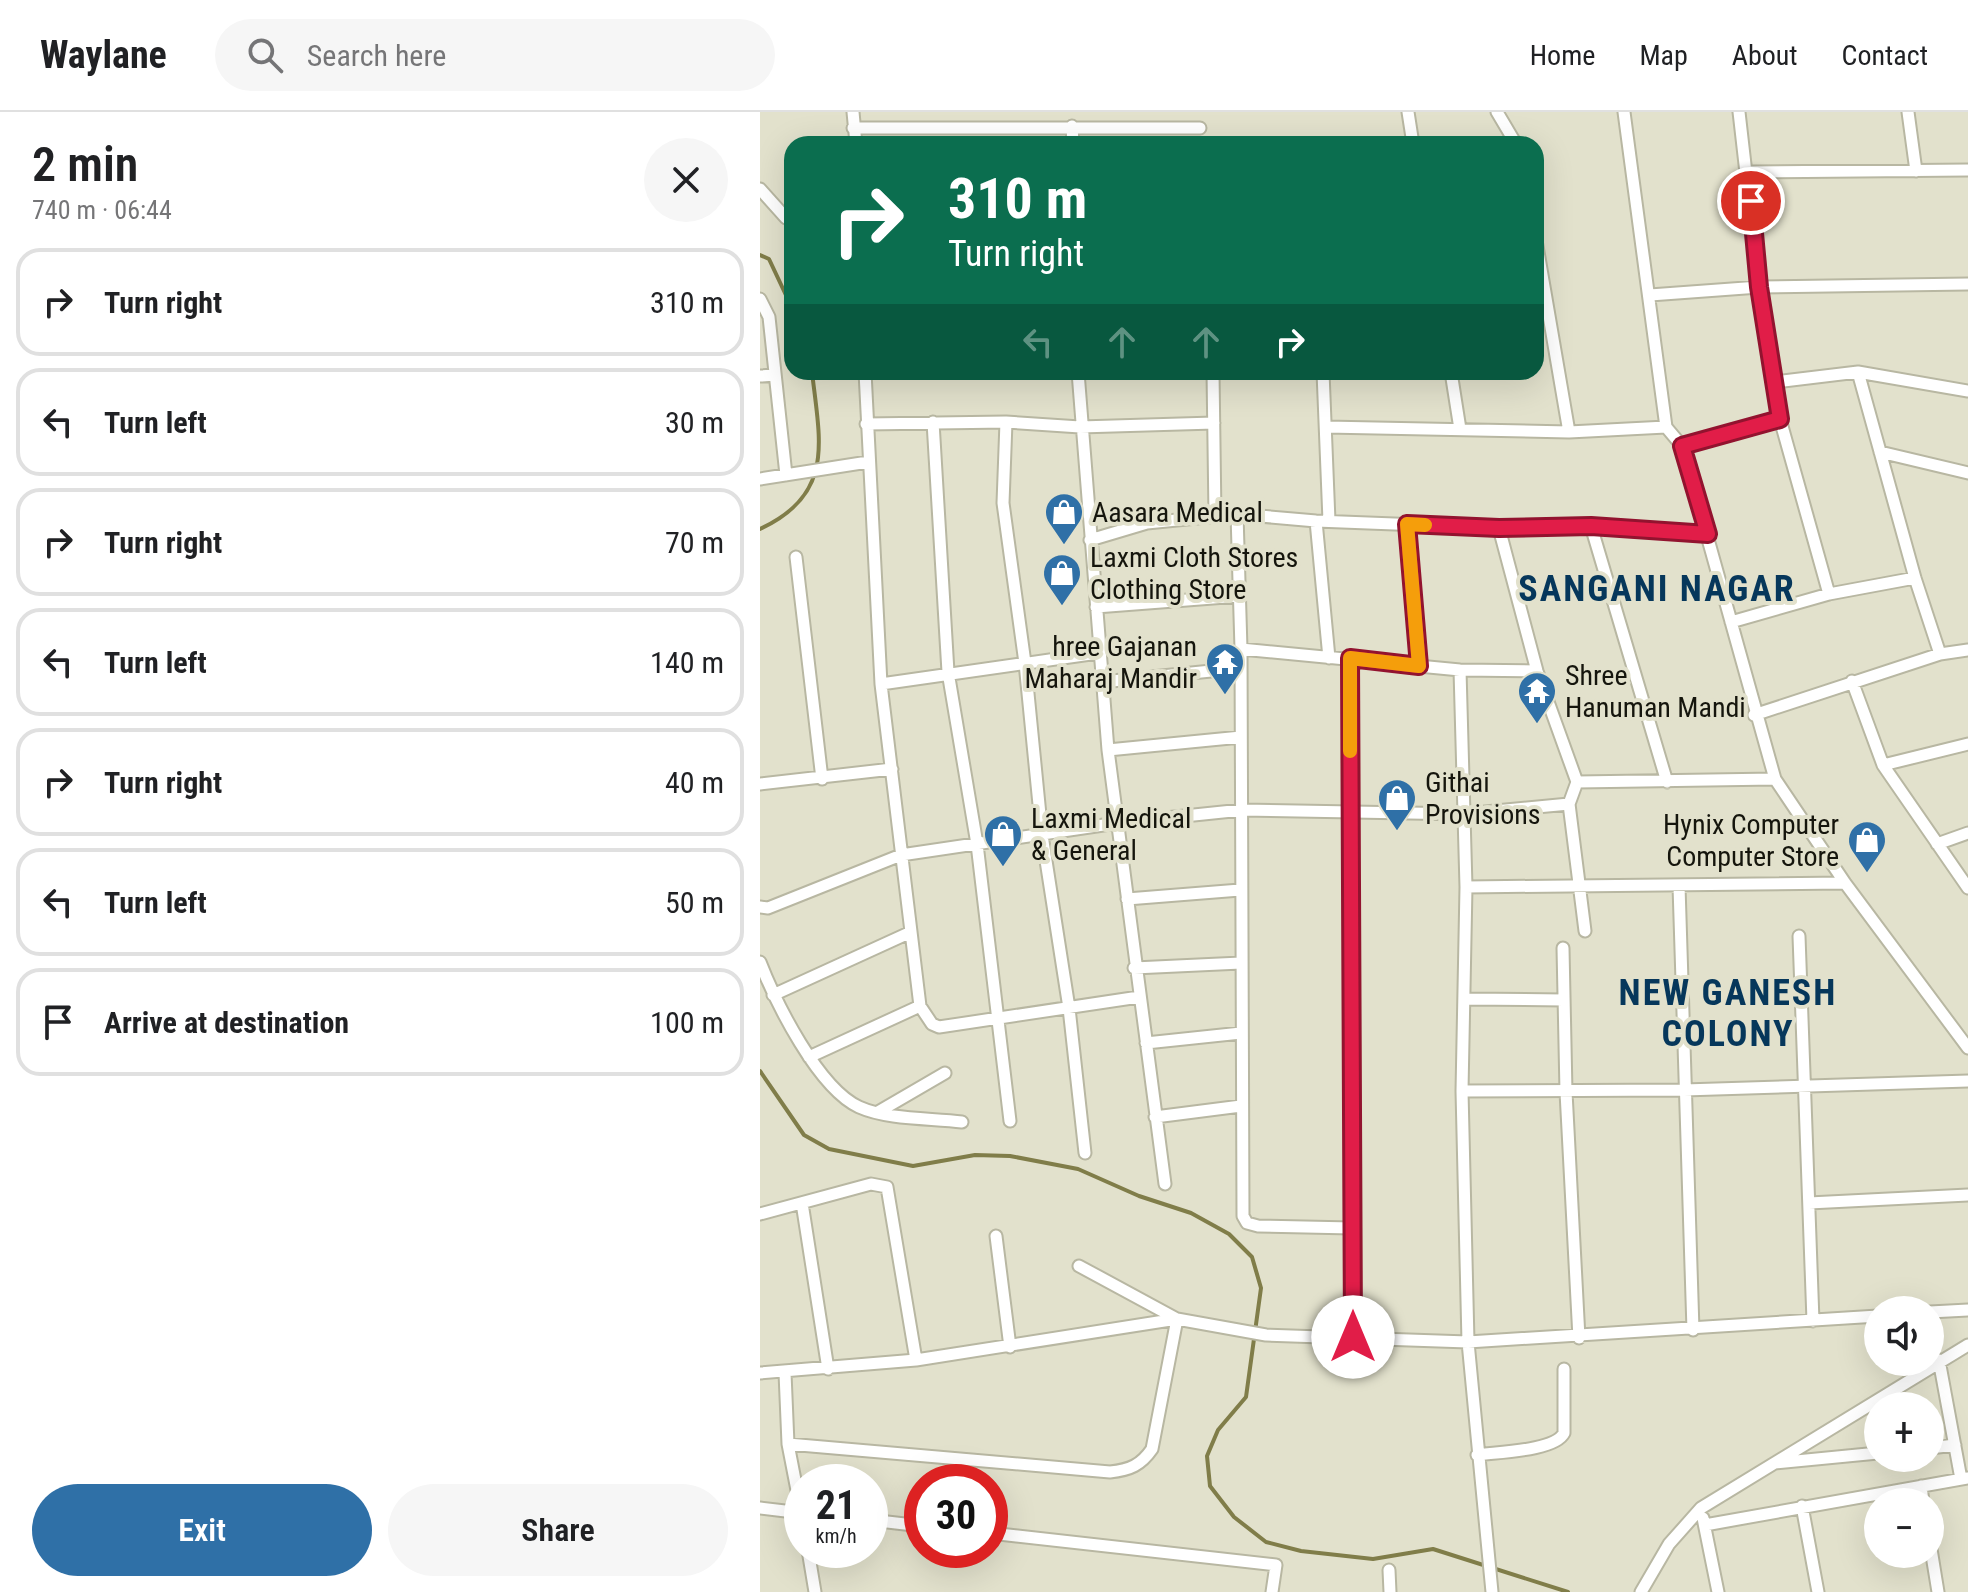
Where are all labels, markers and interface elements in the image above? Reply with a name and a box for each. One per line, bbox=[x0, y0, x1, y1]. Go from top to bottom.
search box bbox=[215, 19, 775, 91]
text: Waylane bbox=[40, 33, 167, 77]
icon: search bbox=[243, 33, 287, 77]
text: Search here bbox=[307, 38, 446, 73]
text: Home bbox=[1530, 39, 1595, 72]
text: Map bbox=[1639, 39, 1688, 72]
text: About bbox=[1732, 39, 1798, 72]
text: Contact bbox=[1842, 39, 1928, 72]
text: 2 min bbox=[32, 136, 138, 193]
button: close bbox=[644, 138, 728, 222]
text: 310 m bbox=[948, 166, 1087, 232]
pin bbox=[1717, 167, 1785, 235]
icon: right bbox=[816, 168, 920, 272]
icon: arrive bbox=[1729, 179, 1773, 223]
text: 740 m · 06:44 bbox=[32, 195, 172, 225]
text: Turn right bbox=[948, 233, 1084, 275]
icon: right bbox=[36, 280, 80, 324]
text: Turn right bbox=[104, 285, 222, 320]
text: 310 m bbox=[650, 285, 724, 320]
icon: left bbox=[1016, 320, 1060, 364]
icon: ahead bbox=[1100, 320, 1144, 364]
icon: ahead bbox=[1184, 320, 1228, 364]
icon: right bbox=[1268, 320, 1312, 364]
icon: left bbox=[36, 400, 80, 444]
text: Turn left bbox=[104, 405, 207, 440]
text: 30 m bbox=[665, 405, 724, 440]
shop icon: Aasara Medical bbox=[1043, 491, 1085, 546]
place label: Aasara Medical bbox=[1092, 496, 1263, 529]
icon: right bbox=[36, 520, 80, 564]
text: Turn right bbox=[104, 525, 222, 560]
text: 70 m bbox=[665, 525, 724, 560]
place label: Laxmi Cloth Stores Clothing Store bbox=[1090, 541, 1298, 606]
shop icon: Laxmi Cloth Stores Clothing Store bbox=[1041, 552, 1083, 607]
district label: SANGANI NAGAR bbox=[1518, 568, 1796, 610]
place label: hree Gajanan Maharaj Mandir bbox=[1024, 630, 1197, 695]
icon: left bbox=[36, 640, 80, 684]
temple icon: hree Gajanan Maharaj Mandir bbox=[1204, 641, 1246, 696]
text: Turn left bbox=[104, 645, 207, 680]
text: 140 m bbox=[650, 645, 724, 680]
place label: Shree Hanuman Mandi bbox=[1565, 659, 1746, 724]
temple icon: Shree Hanuman Mandi bbox=[1516, 670, 1558, 725]
icon: right bbox=[36, 760, 80, 804]
text: Turn right bbox=[104, 765, 222, 800]
text: 40 m bbox=[665, 765, 724, 800]
place label: Githai Provisions bbox=[1425, 766, 1541, 831]
shop icon: Githai Provisions bbox=[1376, 777, 1418, 832]
place label: Laxmi Medical & General bbox=[1031, 802, 1191, 867]
place label: Hynix Computer Computer Store bbox=[1663, 808, 1839, 873]
shop icon: Laxmi Medical & General bbox=[982, 813, 1024, 868]
shop icon: Hynix Computer Computer Store bbox=[1846, 819, 1888, 874]
icon: left bbox=[36, 880, 80, 924]
text: Turn left bbox=[104, 885, 207, 920]
text: 50 m bbox=[665, 885, 724, 920]
district label: NEW GANESH COLONY bbox=[1619, 972, 1837, 1055]
icon: arrive bbox=[36, 1000, 80, 1044]
text: Arrive at destination bbox=[104, 1005, 349, 1040]
text: 100 m bbox=[650, 1005, 724, 1040]
position arrow bbox=[1311, 1295, 1395, 1379]
map controls bbox=[1864, 1296, 1944, 1568]
button: sound bbox=[1864, 1296, 1944, 1376]
button: + bbox=[1864, 1392, 1944, 1472]
speed limit sign: 30 bbox=[904, 1464, 1008, 1568]
text: 21 bbox=[816, 1482, 856, 1529]
button: Exit bbox=[32, 1484, 372, 1576]
button: Share bbox=[388, 1484, 728, 1576]
button: − bbox=[1864, 1488, 1944, 1568]
text: km/h bbox=[815, 1524, 857, 1548]

